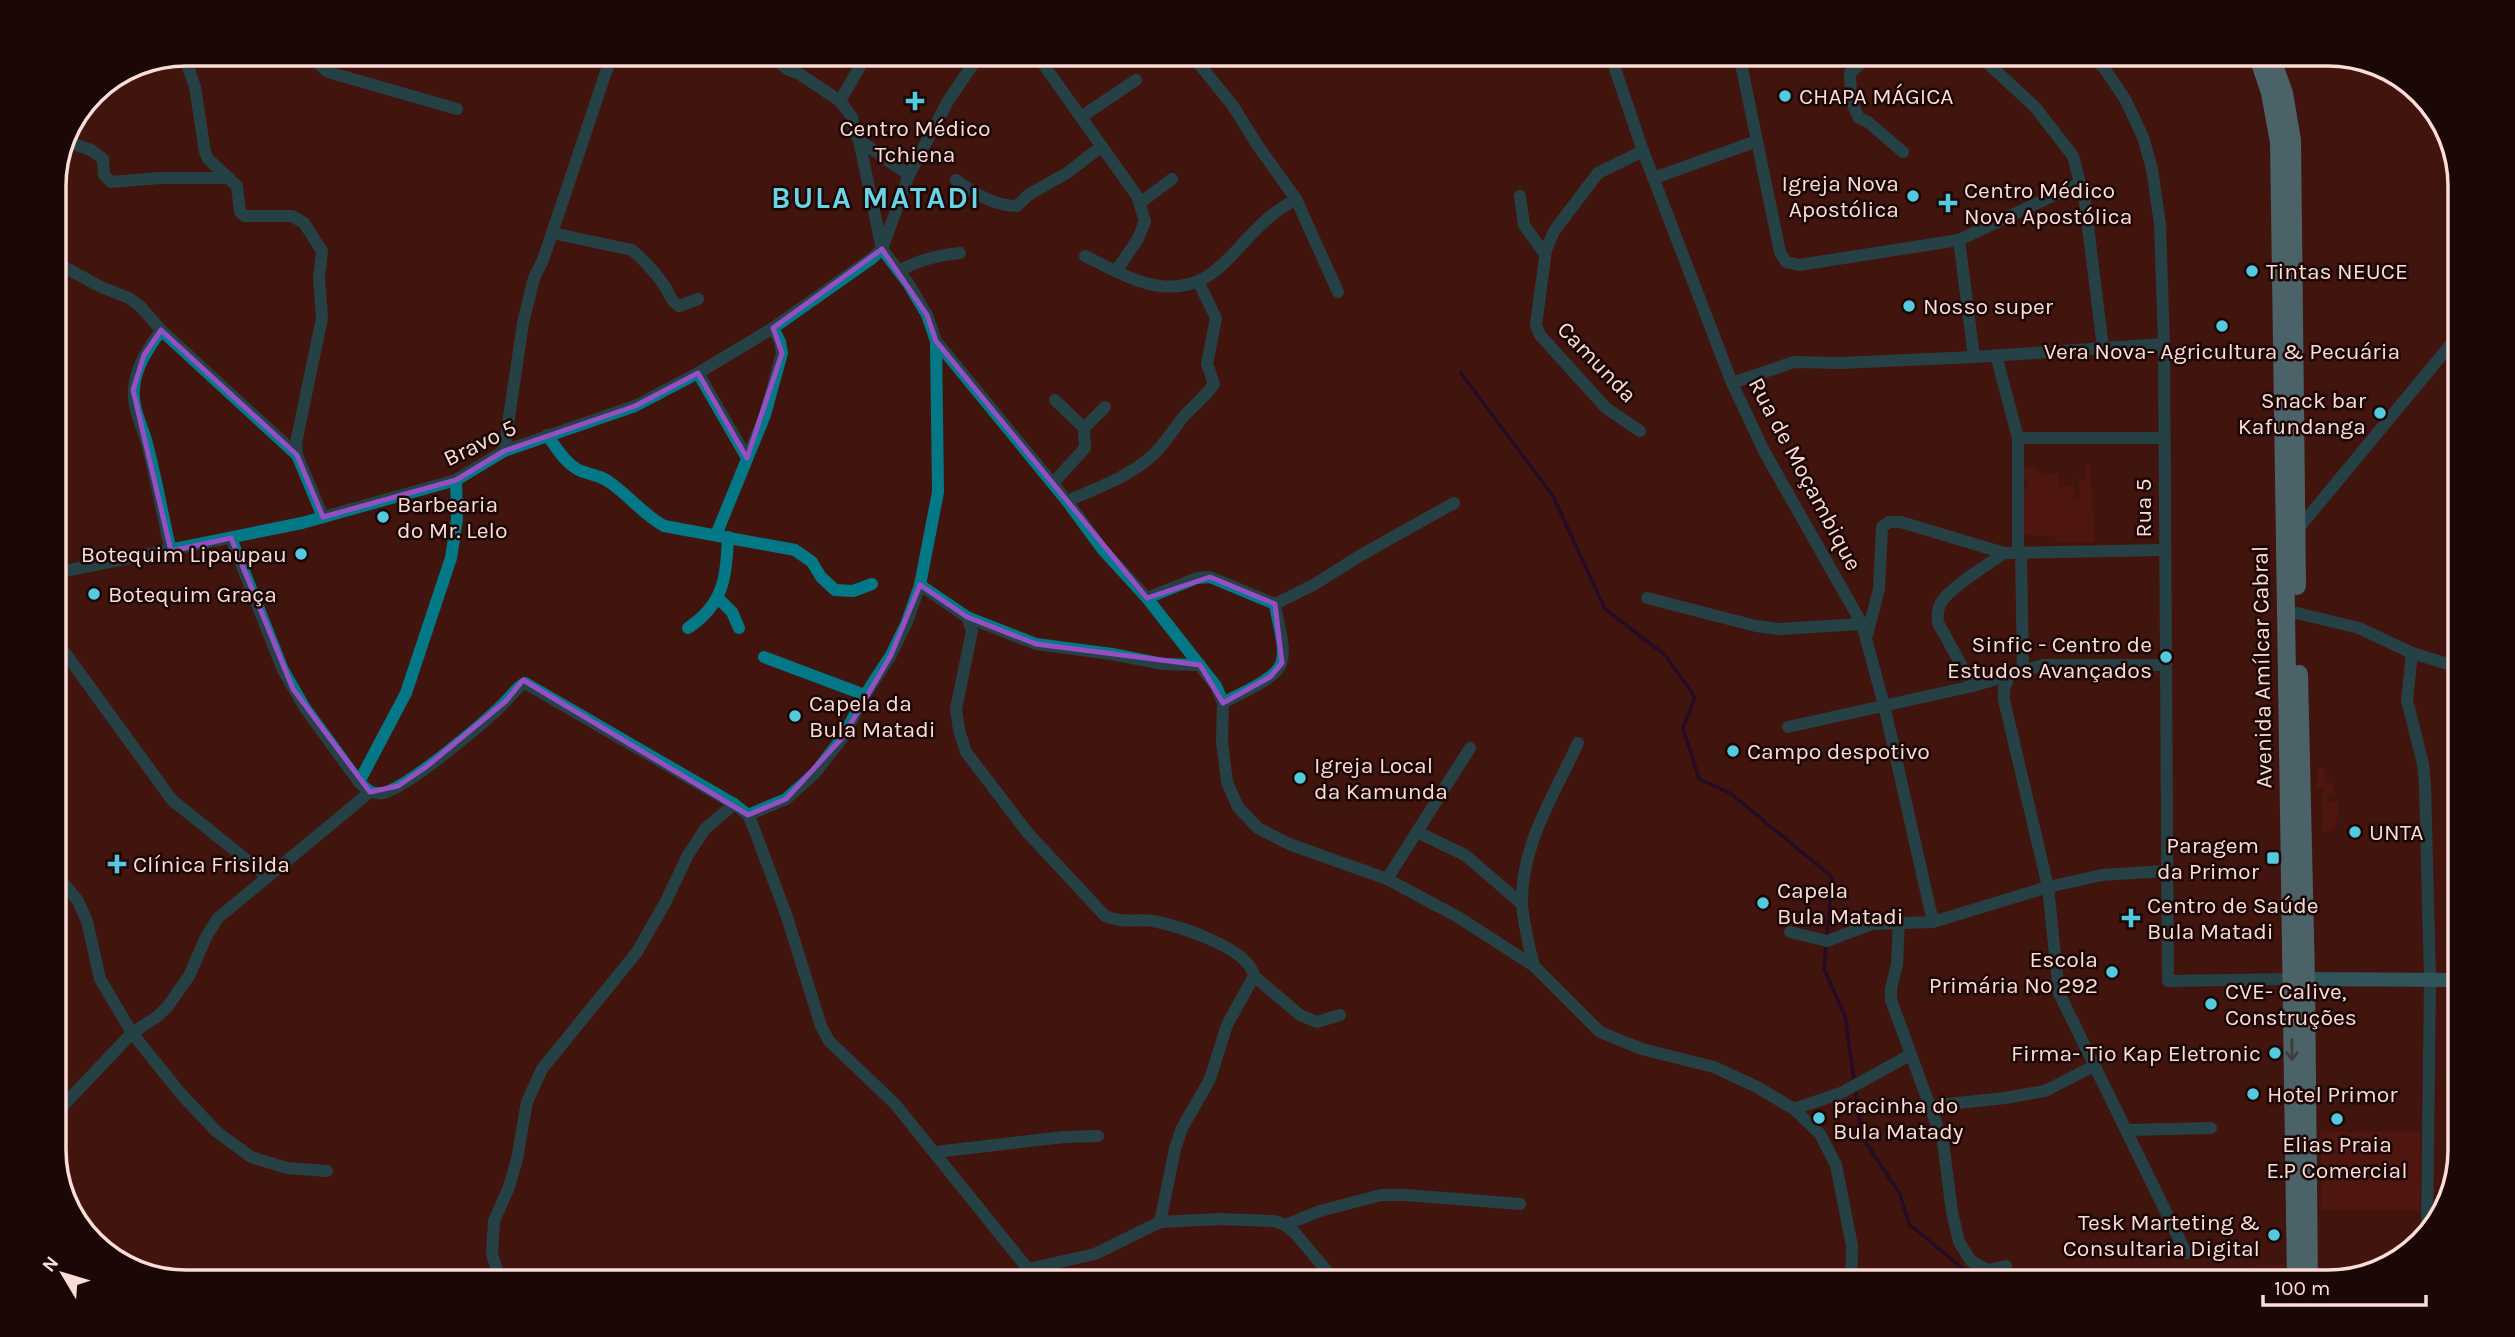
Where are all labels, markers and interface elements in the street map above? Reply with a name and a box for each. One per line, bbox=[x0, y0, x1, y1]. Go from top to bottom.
place label: CHAPA MÁGICA bbox=[1799, 83, 1953, 110]
marker: CHAPA MÁGICA bbox=[1777, 88, 1793, 104]
marker: Centro Médico Tchiena bbox=[905, 91, 925, 111]
place label: Centro Médico Tchiena bbox=[840, 115, 991, 168]
place label: Igreja Nova Apostólica bbox=[1782, 170, 1899, 223]
place label: Centro Médico Nova Apostólica bbox=[1964, 177, 2132, 230]
district label: BULA MATADI bbox=[771, 180, 981, 216]
marker: Igreja Nova Apostólica bbox=[1905, 188, 1921, 204]
marker: Centro Médico Nova Apostólica bbox=[1938, 193, 1958, 213]
place label: Tintas NEUCE bbox=[2266, 258, 2408, 285]
marker: Tintas NEUCE bbox=[2244, 263, 2260, 279]
place label: Nosso super bbox=[1923, 293, 2054, 320]
marker: Nosso super bbox=[1901, 298, 1917, 314]
street label: Camunda bbox=[1552, 316, 1642, 408]
marker: Vera Nova- Agricultura & Pecuária bbox=[2214, 318, 2230, 334]
place label: Vera Nova- Agricultura & Pecuária bbox=[2044, 338, 2400, 365]
street label: Rua de Moçambique bbox=[1743, 373, 1867, 575]
place label: Snack bar Kafundanga bbox=[2238, 387, 2367, 440]
marker: Snack bar Kafundanga bbox=[2372, 405, 2388, 421]
street label: Bravo 5 bbox=[439, 414, 521, 472]
street label: Rua 5 bbox=[2130, 478, 2157, 538]
place label: Barbearia do Mr. Lelo bbox=[397, 491, 508, 544]
marker: Barbearia do Mr. Lelo bbox=[375, 509, 391, 525]
place label: Botequim Lipaupau bbox=[81, 541, 287, 568]
street label: Avenida Amílcar Cabral bbox=[2246, 545, 2278, 789]
marker: Botequim Lipaupau bbox=[293, 546, 309, 562]
place label: Botequim Graça bbox=[108, 581, 277, 608]
marker: Botequim Graça bbox=[86, 586, 102, 602]
place label: Sinfic - Centro de Estudos Avançados bbox=[1947, 631, 2152, 684]
marker: Sinfic - Centro de Estudos Avançados bbox=[2158, 649, 2174, 665]
place label: Capela da Bula Matadi bbox=[809, 690, 936, 743]
marker: Capela da Bula Matadi bbox=[787, 708, 803, 724]
place label: Campo despotivo bbox=[1747, 738, 1930, 765]
marker: Campo despotivo bbox=[1725, 743, 1741, 759]
place label: Igreja Local da Kamunda bbox=[1314, 752, 1448, 805]
marker: Igreja Local da Kamunda bbox=[1292, 770, 1308, 786]
place label: UNTA bbox=[2369, 819, 2424, 846]
marker: UNTA bbox=[2347, 824, 2363, 840]
place label: Paragem da Primor bbox=[2157, 832, 2260, 885]
marker: Paragem da Primor bbox=[2265, 850, 2281, 866]
place label: Clínica Frisilda bbox=[133, 851, 290, 878]
marker: Clínica Frisilda bbox=[107, 854, 127, 874]
place label: Capela Bula Matadi bbox=[1777, 877, 1904, 930]
place label: Centro de Saúde Bula Matadi bbox=[2147, 892, 2319, 945]
marker: Capela Bula Matadi bbox=[1755, 895, 1771, 911]
marker: Centro de Saúde Bula Matadi bbox=[2121, 908, 2141, 928]
place label: Escola Primária Nº 292 bbox=[1929, 946, 2098, 999]
marker: Escola Primária Nº 292 bbox=[2104, 964, 2120, 980]
place label: CVE- Calive, Construções bbox=[2225, 978, 2357, 1031]
marker: CVE- Calive, Construções bbox=[2203, 996, 2219, 1012]
one-way arrow bbox=[2285, 1038, 2298, 1061]
place label: Firma- Tio Kap Eletronic bbox=[2011, 1040, 2261, 1067]
marker: Firma- Tio Kap Eletronic bbox=[2267, 1045, 2283, 1061]
place label: Hotel Primor bbox=[2267, 1081, 2398, 1108]
marker: Hotel Primor bbox=[2245, 1086, 2261, 1102]
place label: pracinha do Bula Matady bbox=[1833, 1092, 1964, 1145]
marker: pracinha do Bula Matady bbox=[1811, 1110, 1827, 1126]
marker: Elias Praia E.P Comercial bbox=[2329, 1111, 2345, 1127]
place label: Elias Praia E.P Comercial bbox=[2266, 1131, 2408, 1184]
place label: Tesk Marteting & Consultaria Digital bbox=[2063, 1209, 2260, 1262]
marker: Tesk Marteting & Consultaria Digital bbox=[2266, 1227, 2282, 1243]
north arrow bbox=[28, 1239, 98, 1309]
text: N bbox=[38, 1252, 63, 1276]
scale bar bbox=[2263, 1264, 2426, 1308]
text: 100 m bbox=[2274, 1276, 2331, 1300]

